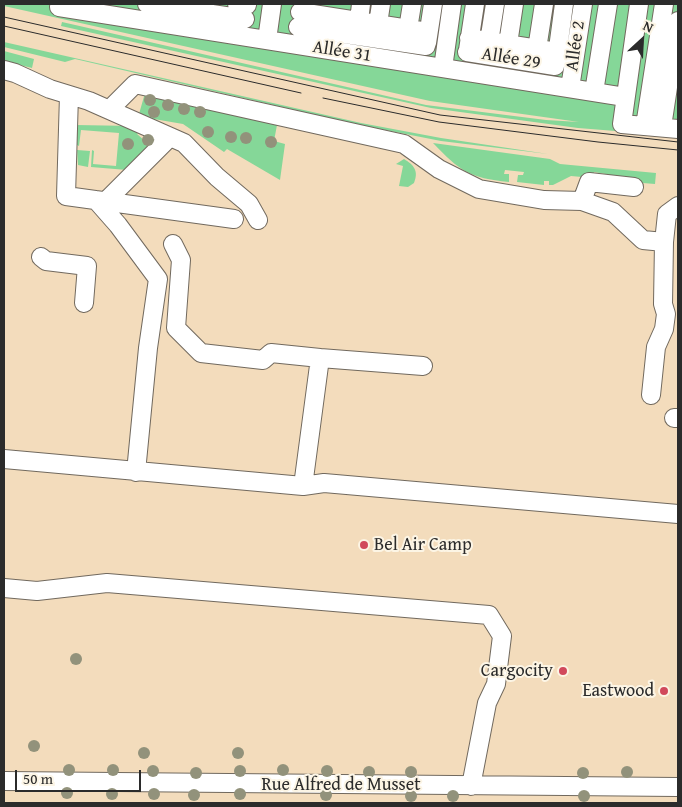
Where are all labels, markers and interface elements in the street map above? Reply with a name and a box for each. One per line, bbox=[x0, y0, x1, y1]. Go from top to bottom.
north arrow bbox=[617, 15, 667, 65]
text: N bbox=[640, 15, 657, 37]
street label: Allée 2 bbox=[562, 19, 590, 73]
street label: Allée 31 bbox=[311, 37, 373, 67]
street label: Allée 29 bbox=[480, 44, 542, 74]
place label: Bel Air Camp bbox=[374, 534, 472, 556]
marker: Bel Air Camp bbox=[358, 539, 370, 551]
place label: Cargocity bbox=[481, 660, 553, 682]
marker: Cargocity bbox=[557, 665, 569, 677]
place label: Eastwood bbox=[582, 680, 654, 702]
marker: Eastwood bbox=[658, 685, 670, 697]
scale bar bbox=[18, 760, 144, 792]
text: 50 m bbox=[23, 768, 53, 789]
street label: Rue Alfred de Musset bbox=[261, 774, 421, 796]

